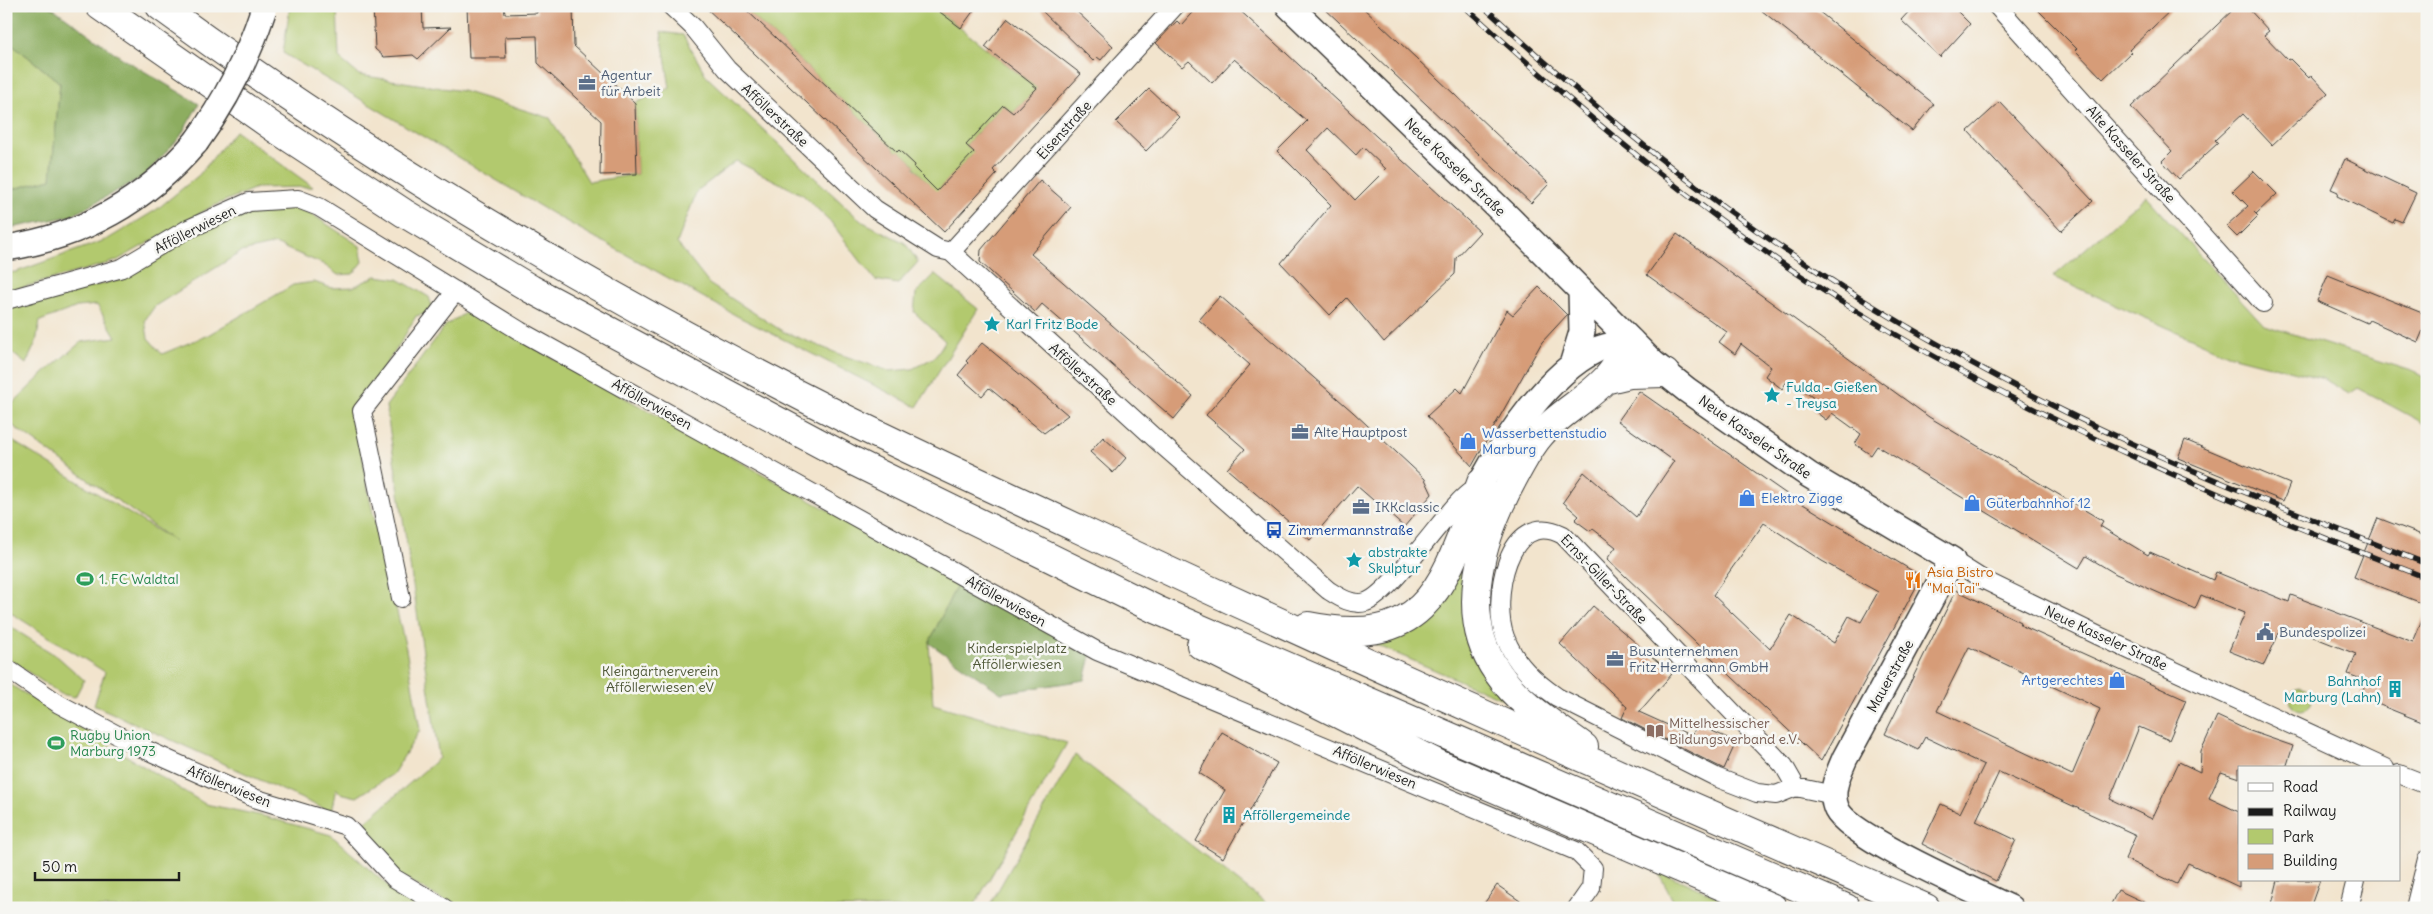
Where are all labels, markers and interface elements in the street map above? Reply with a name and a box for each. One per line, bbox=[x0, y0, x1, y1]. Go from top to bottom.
place label: Agentur für Arbeit bbox=[601, 66, 661, 100]
office icon: Agentur für Arbeit bbox=[577, 73, 597, 93]
street label: Afföllerstraße bbox=[738, 79, 812, 151]
street label: Eisenstraße bbox=[1033, 97, 1095, 163]
street label: Alte Kasseler Straße bbox=[2082, 101, 2180, 207]
street label: Neue Kasseler Straße bbox=[1401, 114, 1509, 220]
street label: Afföllerwiesen bbox=[151, 201, 239, 257]
place icon: Karl Fritz Bode bbox=[982, 314, 1002, 334]
place label: Karl Fritz Bode bbox=[1006, 315, 1098, 333]
street label: Afföllerstraße bbox=[1045, 339, 1121, 409]
street label: Afföllerwiesen bbox=[609, 375, 695, 433]
place label: Fulda - Gießen - Treysa bbox=[1786, 378, 1878, 412]
place icon: Fulda - Gießen - Treysa bbox=[1762, 385, 1782, 405]
street label: Neue Kasseler Straße bbox=[1695, 391, 1815, 483]
office icon: Alte Hauptpost bbox=[1290, 422, 1310, 442]
place label: Alte Hauptpost bbox=[1314, 423, 1408, 441]
place label: Wasserbettenstudio Marburg bbox=[1482, 424, 1607, 458]
shop icon: Wasserbettenstudio Marburg bbox=[1458, 431, 1478, 451]
shop icon: Elektro Zigge bbox=[1737, 488, 1757, 508]
place label: Elektro Zigge bbox=[1761, 489, 1843, 507]
shop icon: Güterbahnhof 12 bbox=[1962, 493, 1982, 513]
place label: Güterbahnhof 12 bbox=[1986, 494, 2091, 512]
office icon: IKKclassic bbox=[1351, 497, 1371, 517]
place label: IKKclassic bbox=[1375, 498, 1440, 516]
bus stop icon: Zimmermannstraße bbox=[1264, 520, 1284, 540]
place label: Zimmermannstraße bbox=[1288, 521, 1413, 539]
street label: Ernst-Giller-Straße bbox=[1557, 531, 1651, 627]
place label: abstrakte Skulptur bbox=[1368, 543, 1428, 577]
place icon: abstrakte Skulptur bbox=[1344, 550, 1364, 570]
place label: Asia Bistro "Mai Tai" bbox=[1927, 563, 1994, 597]
sports icon: 1. FC Waldtal bbox=[75, 569, 95, 589]
place label: 1. FC Waldtal bbox=[99, 570, 179, 588]
restaurant icon: Asia Bistro "Mai Tai" bbox=[1903, 570, 1923, 590]
street label: Afföllerwiesen bbox=[963, 572, 1049, 630]
street label: Neue Kasseler Straße bbox=[2042, 602, 2170, 674]
public building icon: Bundespolizei bbox=[2255, 622, 2275, 642]
place label: Bundespolizei bbox=[2279, 623, 2366, 641]
street label: Mauerstraße bbox=[1863, 636, 1917, 716]
park label: Kinderspielplatz Afföllerwiesen bbox=[967, 639, 1067, 673]
place label: Busunternehmen Fritz Herrmann GmbH bbox=[1629, 642, 1769, 676]
office icon: Busunternehmen Fritz Herrmann GmbH bbox=[1605, 649, 1625, 669]
park label: Kleingärtnerverein Afföllerwiesen eV bbox=[602, 662, 718, 696]
shop icon: Artgerechtes bbox=[2107, 670, 2127, 690]
place label: Artgerechtes bbox=[2022, 671, 2103, 689]
place label: Bahnhof Marburg (Lahn) bbox=[2284, 672, 2381, 706]
building icon: Bahnhof Marburg (Lahn) bbox=[2385, 679, 2405, 699]
place label: Mittelhessischer Bildungsverband e.V. bbox=[1669, 714, 1799, 748]
library icon: Mittelhessischer Bildungsverband e.V. bbox=[1645, 721, 1665, 741]
place label: Rugby Union Marburg 1973 bbox=[70, 726, 156, 760]
sports icon: Rugby Union Marburg 1973 bbox=[46, 733, 66, 753]
street label: Afföllerwiesen bbox=[1331, 741, 1419, 793]
street label: Afföllerwiesen bbox=[184, 761, 274, 811]
legend bbox=[2238, 766, 2400, 882]
text: Road bbox=[2283, 777, 2318, 796]
text: Railway bbox=[2283, 801, 2337, 820]
building icon: Afföllergemeinde bbox=[1219, 805, 1239, 825]
place label: Afföllergemeinde bbox=[1243, 806, 1350, 824]
text: Park bbox=[2283, 827, 2314, 846]
scale bar bbox=[35, 849, 179, 881]
text: Building bbox=[2283, 851, 2338, 870]
text: 50 m bbox=[42, 857, 77, 876]

